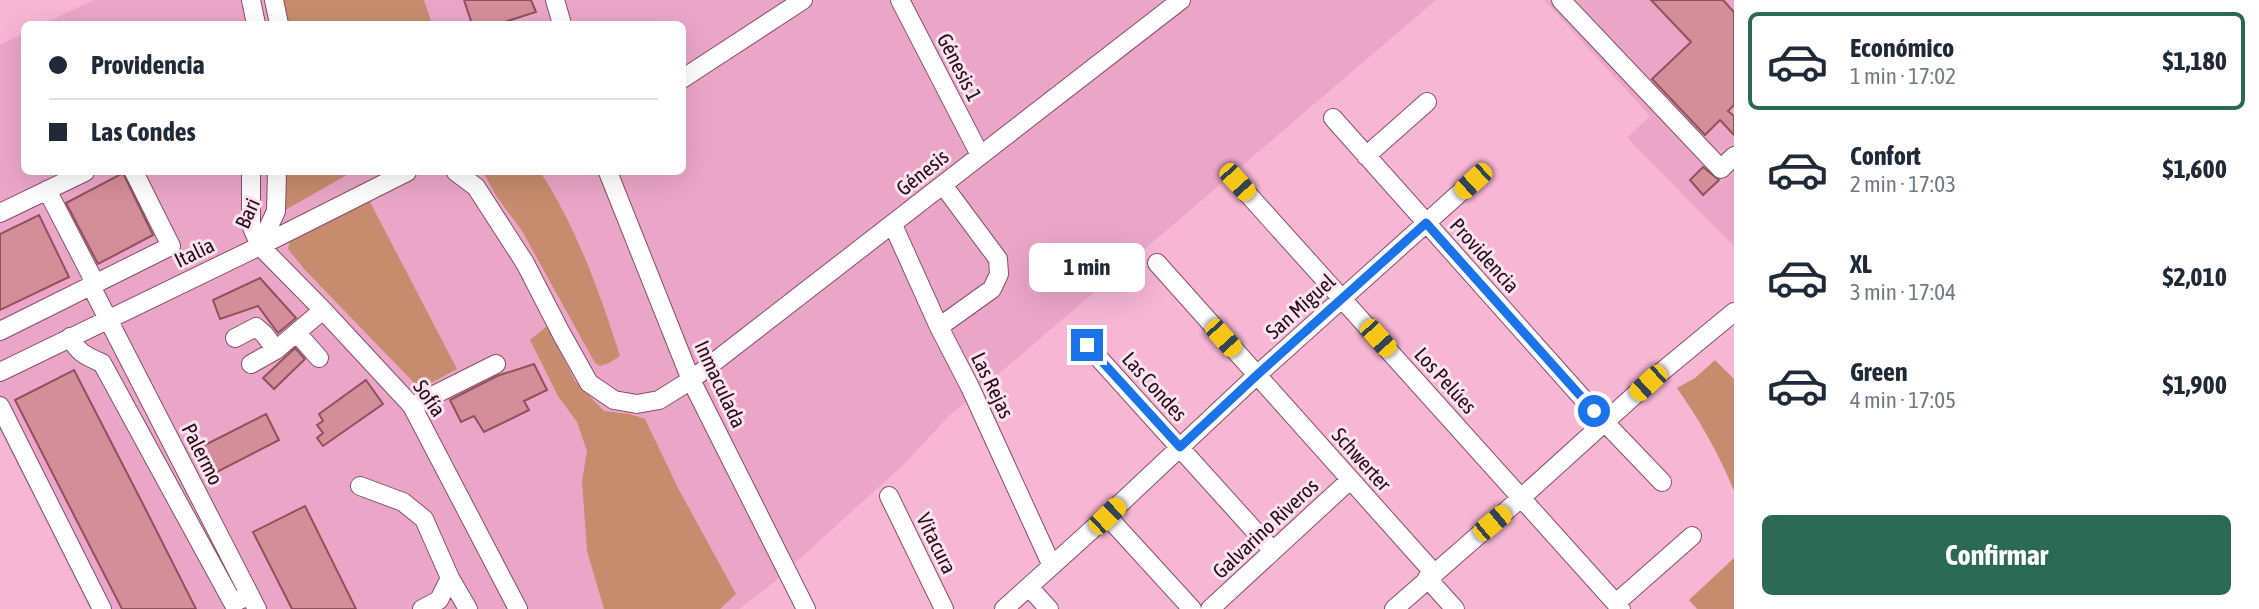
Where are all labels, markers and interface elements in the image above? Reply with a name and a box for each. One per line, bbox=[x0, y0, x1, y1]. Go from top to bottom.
street label: Génesis 1 bbox=[933, 29, 987, 105]
icon: car bbox=[1766, 30, 1829, 93]
text: Económico bbox=[1850, 33, 1954, 63]
text: $1,180 bbox=[2163, 46, 2227, 76]
text: Providencia bbox=[91, 50, 205, 80]
text: 1 min · 17:02 bbox=[1850, 63, 1956, 89]
text: Las Condes bbox=[91, 117, 196, 147]
icon: car bbox=[1766, 138, 1829, 201]
text: Confort bbox=[1850, 141, 1921, 171]
street label: Génesis bbox=[891, 144, 953, 200]
text: $1,600 bbox=[2163, 154, 2227, 184]
car bbox=[1216, 159, 1259, 205]
car bbox=[1451, 159, 1496, 203]
text: 2 min · 17:03 bbox=[1850, 171, 1956, 197]
street label: Bari bbox=[230, 194, 264, 232]
street label: Providencia bbox=[1445, 213, 1525, 297]
street label: Italia bbox=[170, 232, 218, 272]
callout: 1 min bbox=[1029, 244, 1145, 292]
icon: car bbox=[1766, 246, 1829, 309]
text: XL bbox=[1850, 249, 1872, 279]
text: 1 min bbox=[1064, 254, 1110, 280]
text: $2,010 bbox=[2163, 262, 2227, 292]
street label: San Miguel bbox=[1260, 268, 1340, 343]
text: 3 min · 17:04 bbox=[1850, 279, 1956, 305]
car bbox=[1202, 315, 1245, 361]
car bbox=[1357, 315, 1400, 361]
route end bbox=[1071, 329, 1103, 361]
street label: Inmaculada bbox=[690, 337, 752, 431]
street label: Los Pelúes bbox=[1410, 342, 1482, 418]
street label: Las Condes bbox=[1118, 347, 1192, 425]
street label: Las Rejas bbox=[967, 348, 1019, 422]
icon: car bbox=[1766, 354, 1829, 417]
text: Green bbox=[1850, 357, 1908, 387]
car bbox=[1626, 361, 1671, 405]
text: $1,900 bbox=[2163, 370, 2227, 400]
street label: Sofía bbox=[409, 375, 451, 421]
text: 4 min · 17:05 bbox=[1850, 387, 1956, 413]
route start bbox=[1578, 395, 1610, 427]
street label: Palermo bbox=[177, 419, 229, 489]
street label: Schwerter bbox=[1328, 423, 1397, 496]
street label: Galvarino Riveros bbox=[1207, 473, 1323, 583]
car bbox=[1085, 494, 1130, 538]
car bbox=[1470, 501, 1515, 545]
street label: Vitacura bbox=[912, 509, 962, 577]
button: Confirmar bbox=[1762, 515, 2231, 595]

